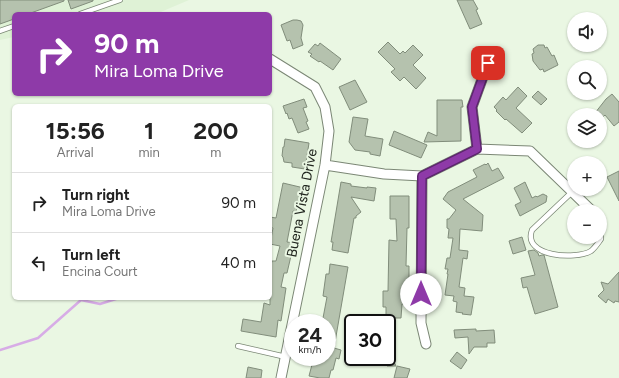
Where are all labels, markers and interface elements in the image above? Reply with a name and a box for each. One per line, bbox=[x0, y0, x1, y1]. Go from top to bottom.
map controls bbox=[567, 12, 607, 244]
button: sound bbox=[567, 12, 607, 52]
text: 90 m bbox=[94, 26, 159, 60]
icon: right bbox=[28, 28, 80, 80]
pin bbox=[471, 46, 505, 80]
icon: arrive bbox=[477, 52, 499, 74]
text: Mira Loma Drive bbox=[94, 60, 223, 82]
button: search bbox=[567, 60, 607, 100]
button: layers bbox=[567, 108, 607, 148]
text: 15:56 bbox=[46, 116, 105, 145]
text: 1 bbox=[144, 116, 154, 145]
text: 200 bbox=[193, 116, 238, 145]
text: Arrival bbox=[57, 145, 94, 160]
text: min bbox=[138, 145, 160, 160]
text: m bbox=[210, 145, 221, 160]
street label: Buena Vista Drive bbox=[283, 147, 321, 259]
button: + bbox=[567, 156, 607, 196]
text: Turn right bbox=[62, 186, 130, 204]
icon: right bbox=[28, 192, 50, 214]
text: 90 m bbox=[221, 194, 256, 212]
text: Mira Loma Drive bbox=[62, 204, 156, 219]
button: − bbox=[567, 204, 607, 244]
text: Turn left bbox=[62, 246, 120, 264]
icon: left bbox=[28, 252, 50, 274]
text: 40 m bbox=[221, 254, 256, 272]
text: Encina Court bbox=[62, 264, 138, 279]
position arrow bbox=[400, 273, 442, 315]
speed limit sign: 30 bbox=[344, 314, 396, 366]
text: 24 bbox=[298, 323, 322, 347]
text: km/h bbox=[299, 343, 321, 356]

